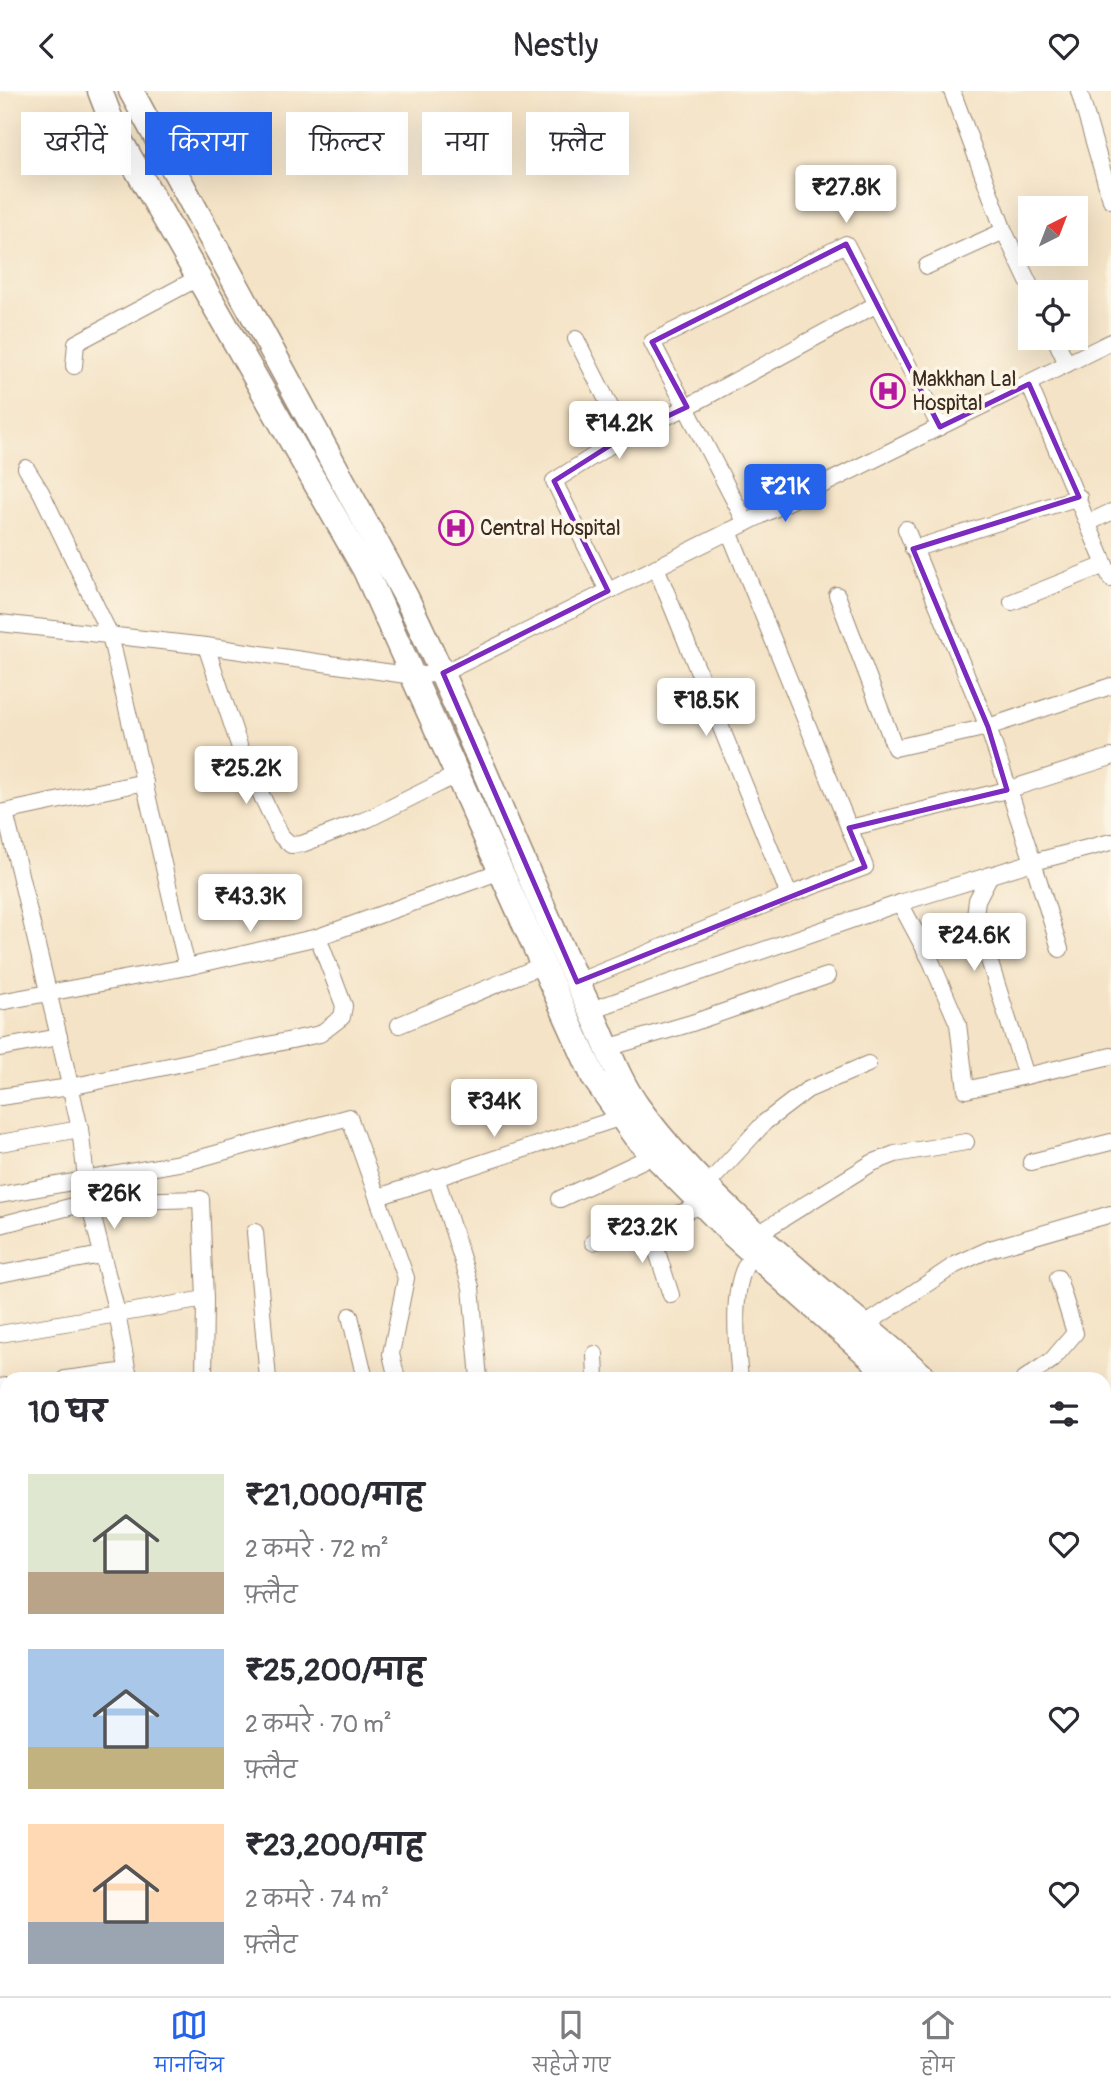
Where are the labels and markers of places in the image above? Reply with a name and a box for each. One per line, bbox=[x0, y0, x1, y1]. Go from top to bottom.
pin: ₹27.8K bbox=[789, 165, 903, 225]
place label: Makkhan Lal Hospital bbox=[912, 366, 1016, 417]
hospital icon: Makkhan Lal Hospital bbox=[869, 372, 907, 410]
pin: ₹14.2K bbox=[562, 401, 676, 461]
pin: ₹21K bbox=[744, 465, 826, 524]
hospital icon: Central Hospital bbox=[437, 509, 475, 547]
place label: Central Hospital bbox=[480, 515, 621, 542]
pin: ₹18.5K bbox=[649, 679, 763, 738]
pin: ₹25.2K bbox=[189, 747, 303, 806]
pin: ₹43.3K bbox=[193, 875, 307, 934]
pin: ₹24.6K bbox=[917, 913, 1031, 973]
pin: ₹34K bbox=[453, 1079, 535, 1139]
pin: ₹26K bbox=[73, 1171, 155, 1231]
pin: ₹23.2K bbox=[585, 1205, 699, 1265]

